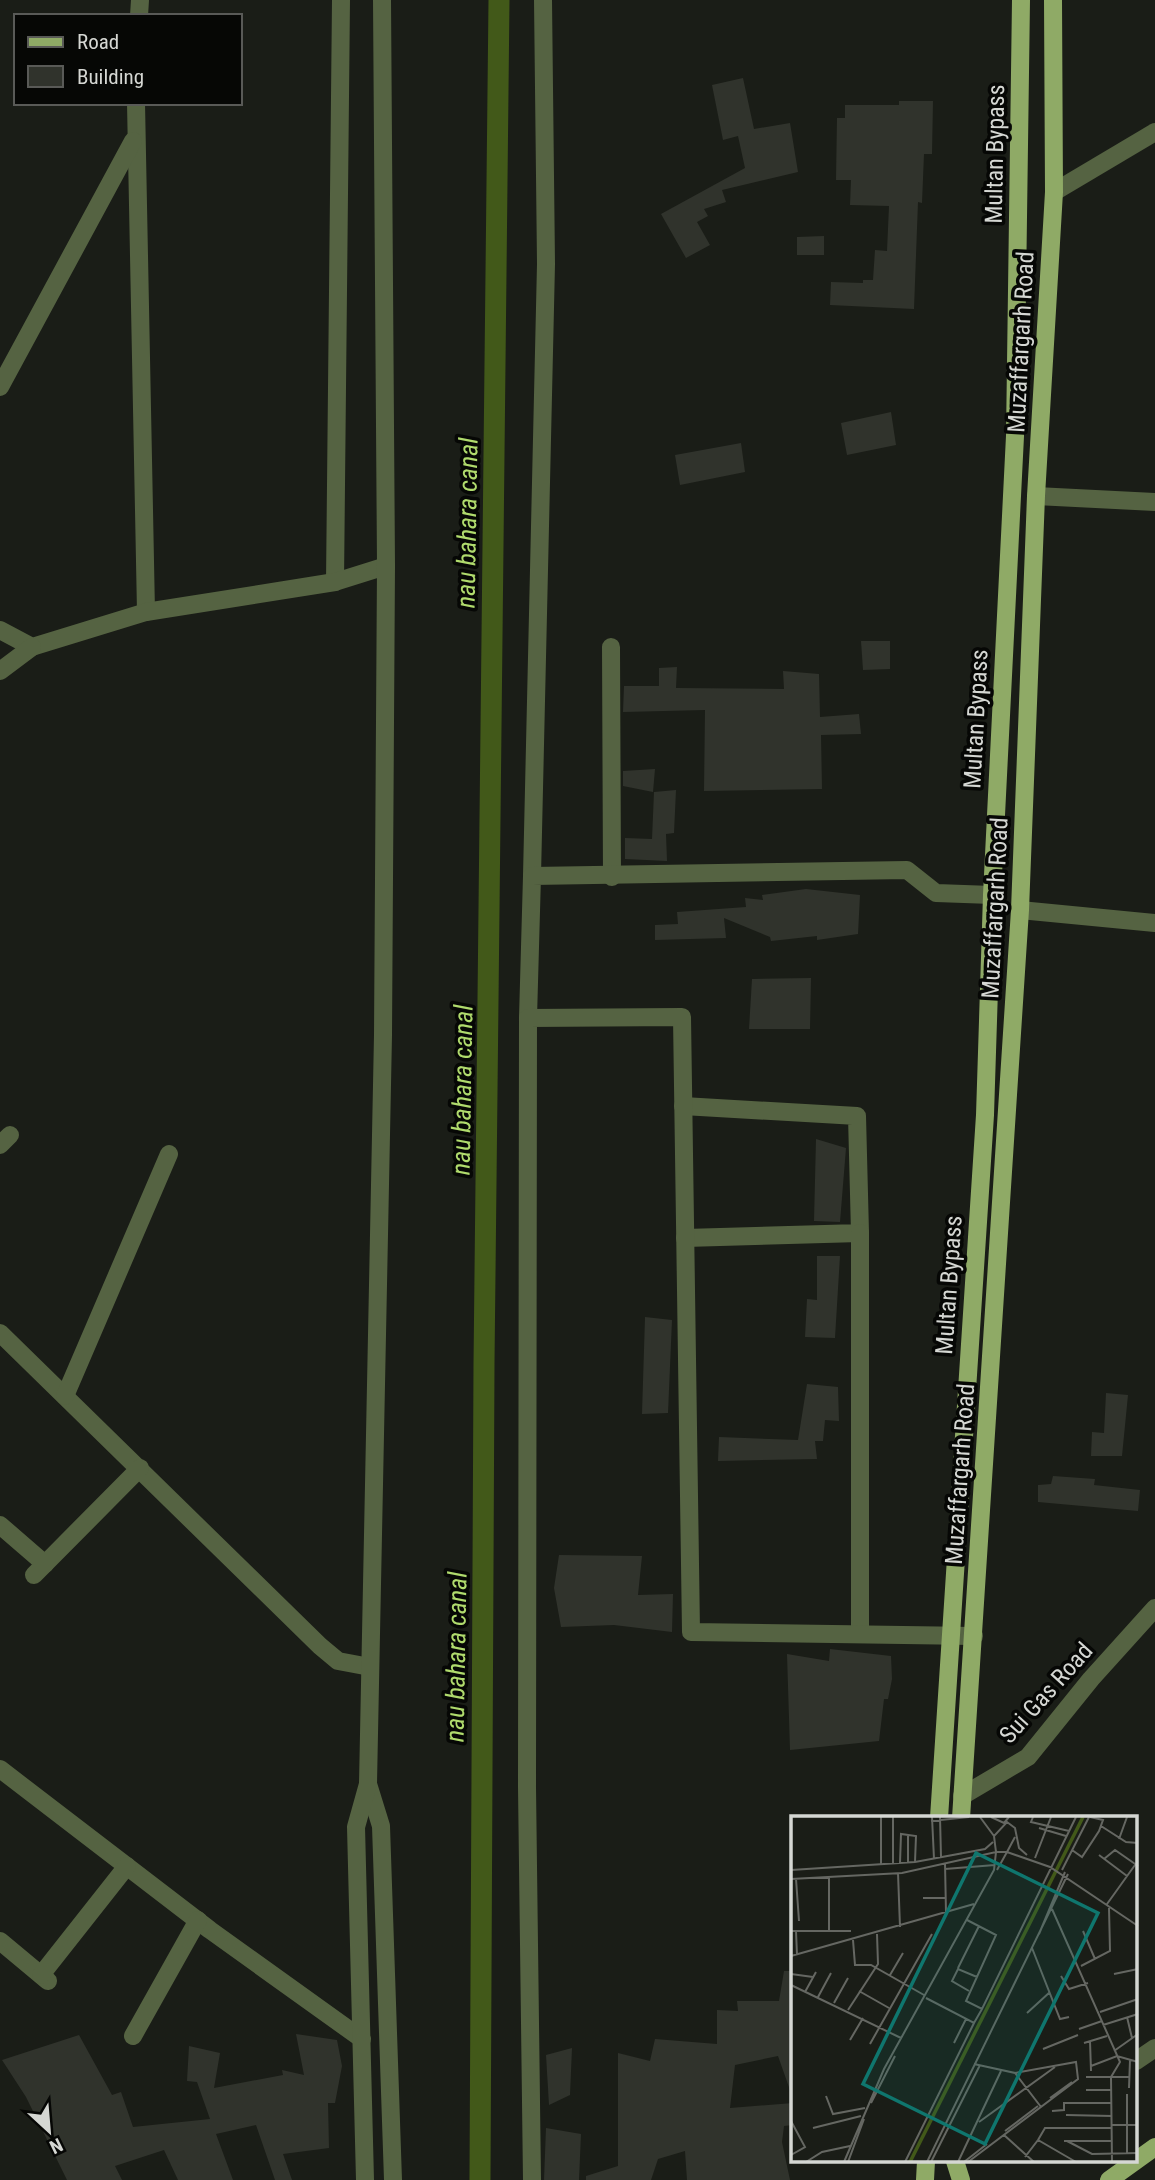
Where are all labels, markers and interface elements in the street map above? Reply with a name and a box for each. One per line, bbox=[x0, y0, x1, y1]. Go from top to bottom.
legend bbox=[14, 14, 242, 105]
text: Road bbox=[77, 30, 119, 54]
text: Building bbox=[77, 65, 144, 89]
street label: Multan Bypass bbox=[980, 84, 1010, 224]
street label: Muzaffargarh Road bbox=[1002, 251, 1040, 433]
water label: nau bahara canal bbox=[451, 436, 484, 608]
street label: Multan Bypass bbox=[958, 649, 994, 789]
street label: Muzaffargarh Road bbox=[976, 817, 1014, 999]
water label: nau bahara canal bbox=[446, 1003, 479, 1175]
street label: Multan Bypass bbox=[930, 1215, 968, 1355]
street label: Muzaffargarh Road bbox=[940, 1383, 980, 1565]
water label: nau bahara canal bbox=[440, 1570, 473, 1742]
street label: Sui Gas Road bbox=[994, 1637, 1098, 1749]
inset map bbox=[791, 1816, 1138, 2162]
north arrow bbox=[14, 2096, 84, 2166]
text: N bbox=[46, 2133, 67, 2159]

